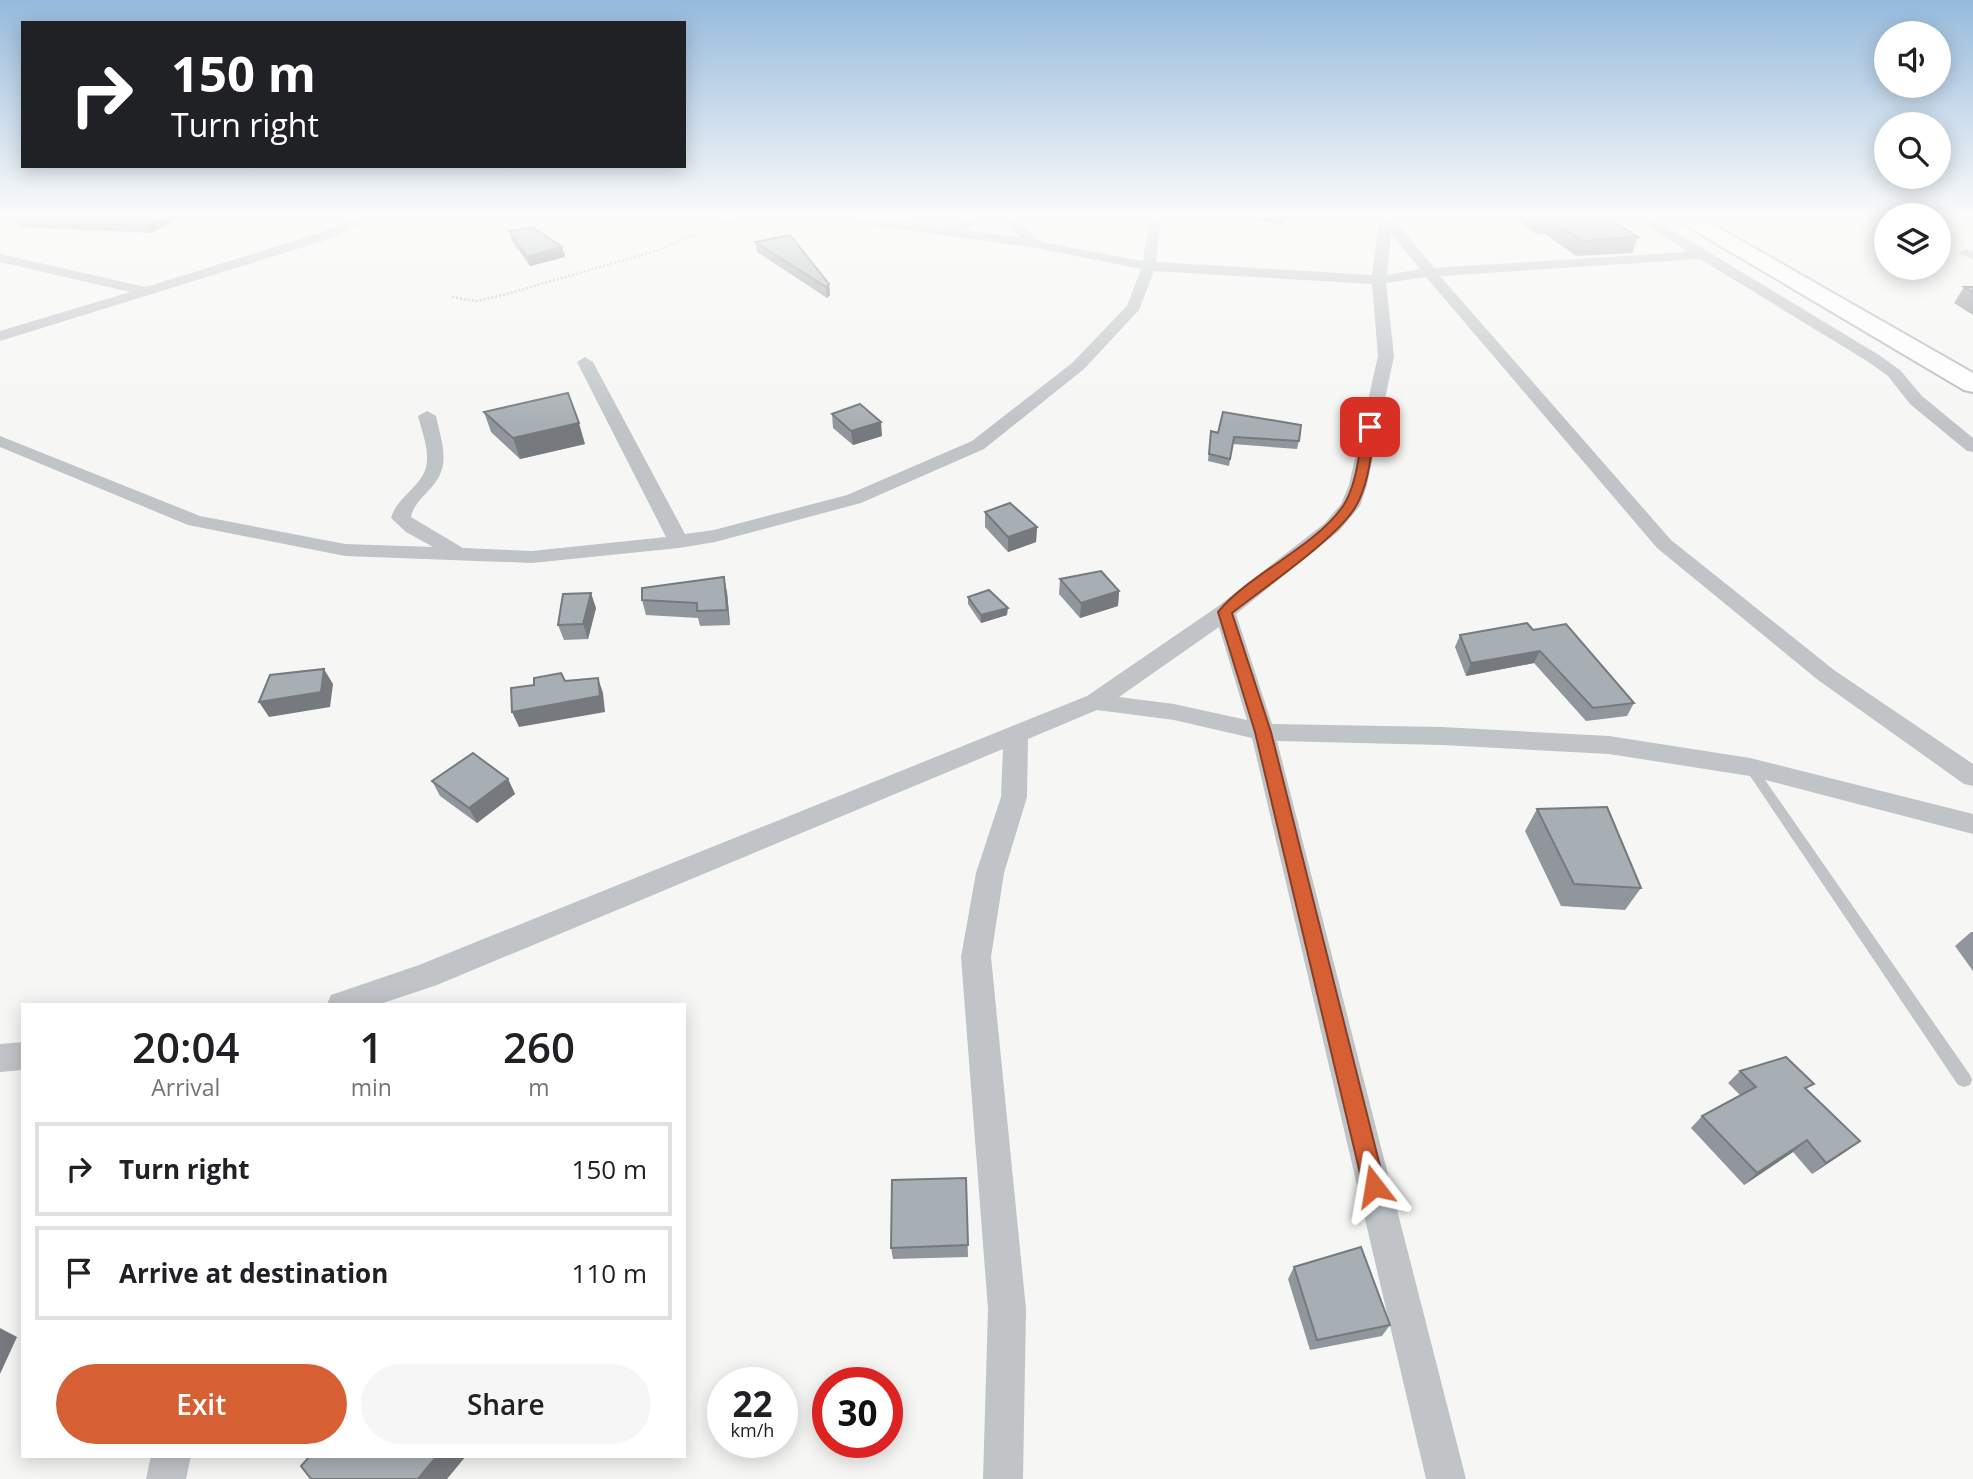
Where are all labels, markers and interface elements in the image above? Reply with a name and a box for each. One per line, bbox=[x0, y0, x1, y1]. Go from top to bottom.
map controls bbox=[1874, 21, 1951, 280]
button: sound bbox=[1874, 21, 1951, 98]
text: 150 m bbox=[171, 40, 316, 106]
icon: right bbox=[56, 49, 147, 140]
text: Turn right bbox=[171, 103, 319, 146]
button: search bbox=[1874, 112, 1951, 189]
button: layers bbox=[1874, 203, 1951, 280]
pin bbox=[1340, 397, 1400, 457]
icon: arrive bbox=[1351, 408, 1389, 446]
text: 20:04 bbox=[132, 1018, 240, 1075]
text: 1 bbox=[359, 1018, 383, 1075]
text: 260 bbox=[503, 1018, 575, 1075]
text: Arrival bbox=[151, 1071, 220, 1103]
text: min bbox=[351, 1071, 392, 1103]
text: m bbox=[528, 1071, 550, 1103]
position arrow bbox=[1337, 1149, 1411, 1223]
icon: right bbox=[60, 1150, 98, 1188]
text: Turn right bbox=[119, 1151, 250, 1187]
text: 150 m bbox=[572, 1151, 647, 1187]
icon: arrive bbox=[60, 1254, 98, 1292]
text: Arrive at destination bbox=[119, 1255, 388, 1291]
text: 110 m bbox=[572, 1255, 647, 1291]
button: Exit bbox=[56, 1364, 347, 1444]
button: Share bbox=[361, 1364, 651, 1444]
speed limit sign: 30 bbox=[812, 1367, 903, 1458]
text: 22 bbox=[732, 1380, 773, 1427]
text: km/h bbox=[731, 1418, 774, 1442]

